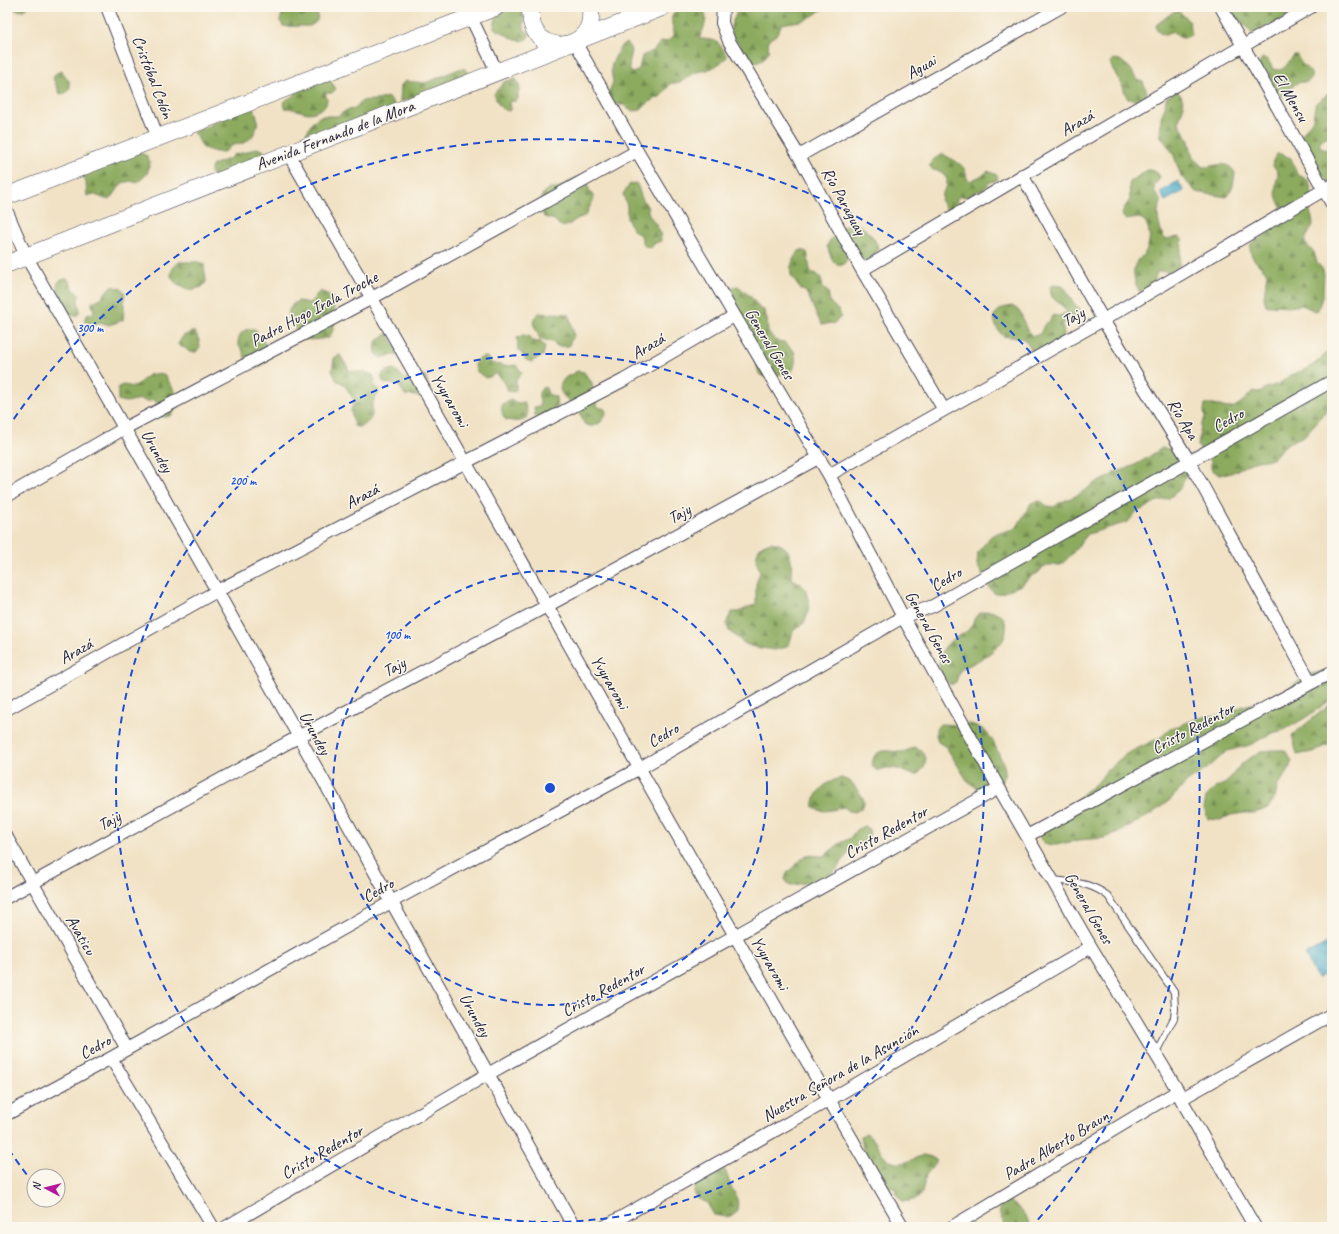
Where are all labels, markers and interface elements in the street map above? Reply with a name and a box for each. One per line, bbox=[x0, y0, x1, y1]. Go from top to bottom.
street label: Cristóbal Colón bbox=[128, 33, 179, 123]
street label: Aguai bbox=[902, 49, 942, 84]
street label: El Mensu bbox=[1269, 69, 1314, 127]
street label: Avenida Fernando de la Mora bbox=[253, 95, 419, 175]
street label: Arazá bbox=[1057, 104, 1099, 141]
street label: Río Paraguay bbox=[817, 163, 872, 240]
street label: Padre Hugo Irala Troche bbox=[247, 266, 382, 351]
street label: Tajy bbox=[1058, 302, 1089, 332]
street label: General Genes bbox=[740, 304, 800, 385]
text: 300 m bbox=[77, 320, 104, 336]
street label: Arazá bbox=[628, 327, 670, 364]
street label: Yvyraromi bbox=[426, 369, 475, 433]
street label: Río Apa bbox=[1163, 395, 1204, 444]
street label: Cedro bbox=[1209, 402, 1249, 437]
street label: Urundey bbox=[136, 426, 178, 477]
text: 200 m bbox=[230, 473, 257, 489]
street label: Arazá bbox=[342, 478, 384, 513]
street label: Tajy bbox=[664, 499, 695, 529]
street label: Cedro bbox=[927, 561, 967, 596]
street label: General Genes bbox=[900, 587, 958, 668]
text: 100 m bbox=[384, 627, 411, 643]
street label: Arazá bbox=[56, 633, 98, 669]
street label: Yvyraromi bbox=[586, 651, 635, 715]
street label: Tajy bbox=[379, 652, 410, 682]
street label: Cristo Redentor bbox=[1148, 696, 1240, 759]
street label: Urundey bbox=[295, 708, 336, 759]
street label: Cedro bbox=[644, 717, 684, 752]
centre of rings bbox=[543, 781, 557, 795]
street label: Cristo Redentor bbox=[841, 800, 933, 863]
street label: Tajy bbox=[94, 806, 125, 836]
street label: General Genes bbox=[1060, 868, 1119, 949]
street label: Cedro bbox=[359, 872, 399, 907]
street label: Avaticu bbox=[61, 911, 102, 960]
street label: Yvyraromi bbox=[746, 932, 795, 996]
street label: Cristo Redentor bbox=[558, 958, 650, 1021]
street label: Urundey bbox=[455, 990, 496, 1041]
street label: Nuestra Señora de la Asunción bbox=[758, 1019, 923, 1126]
street label: Cedro bbox=[76, 1029, 116, 1064]
street label: Padre Alberto Braun bbox=[1000, 1105, 1113, 1185]
street label: Cristo Redentor bbox=[277, 1119, 368, 1184]
north arrow bbox=[26, 1168, 66, 1208]
text: N bbox=[29, 1180, 44, 1191]

